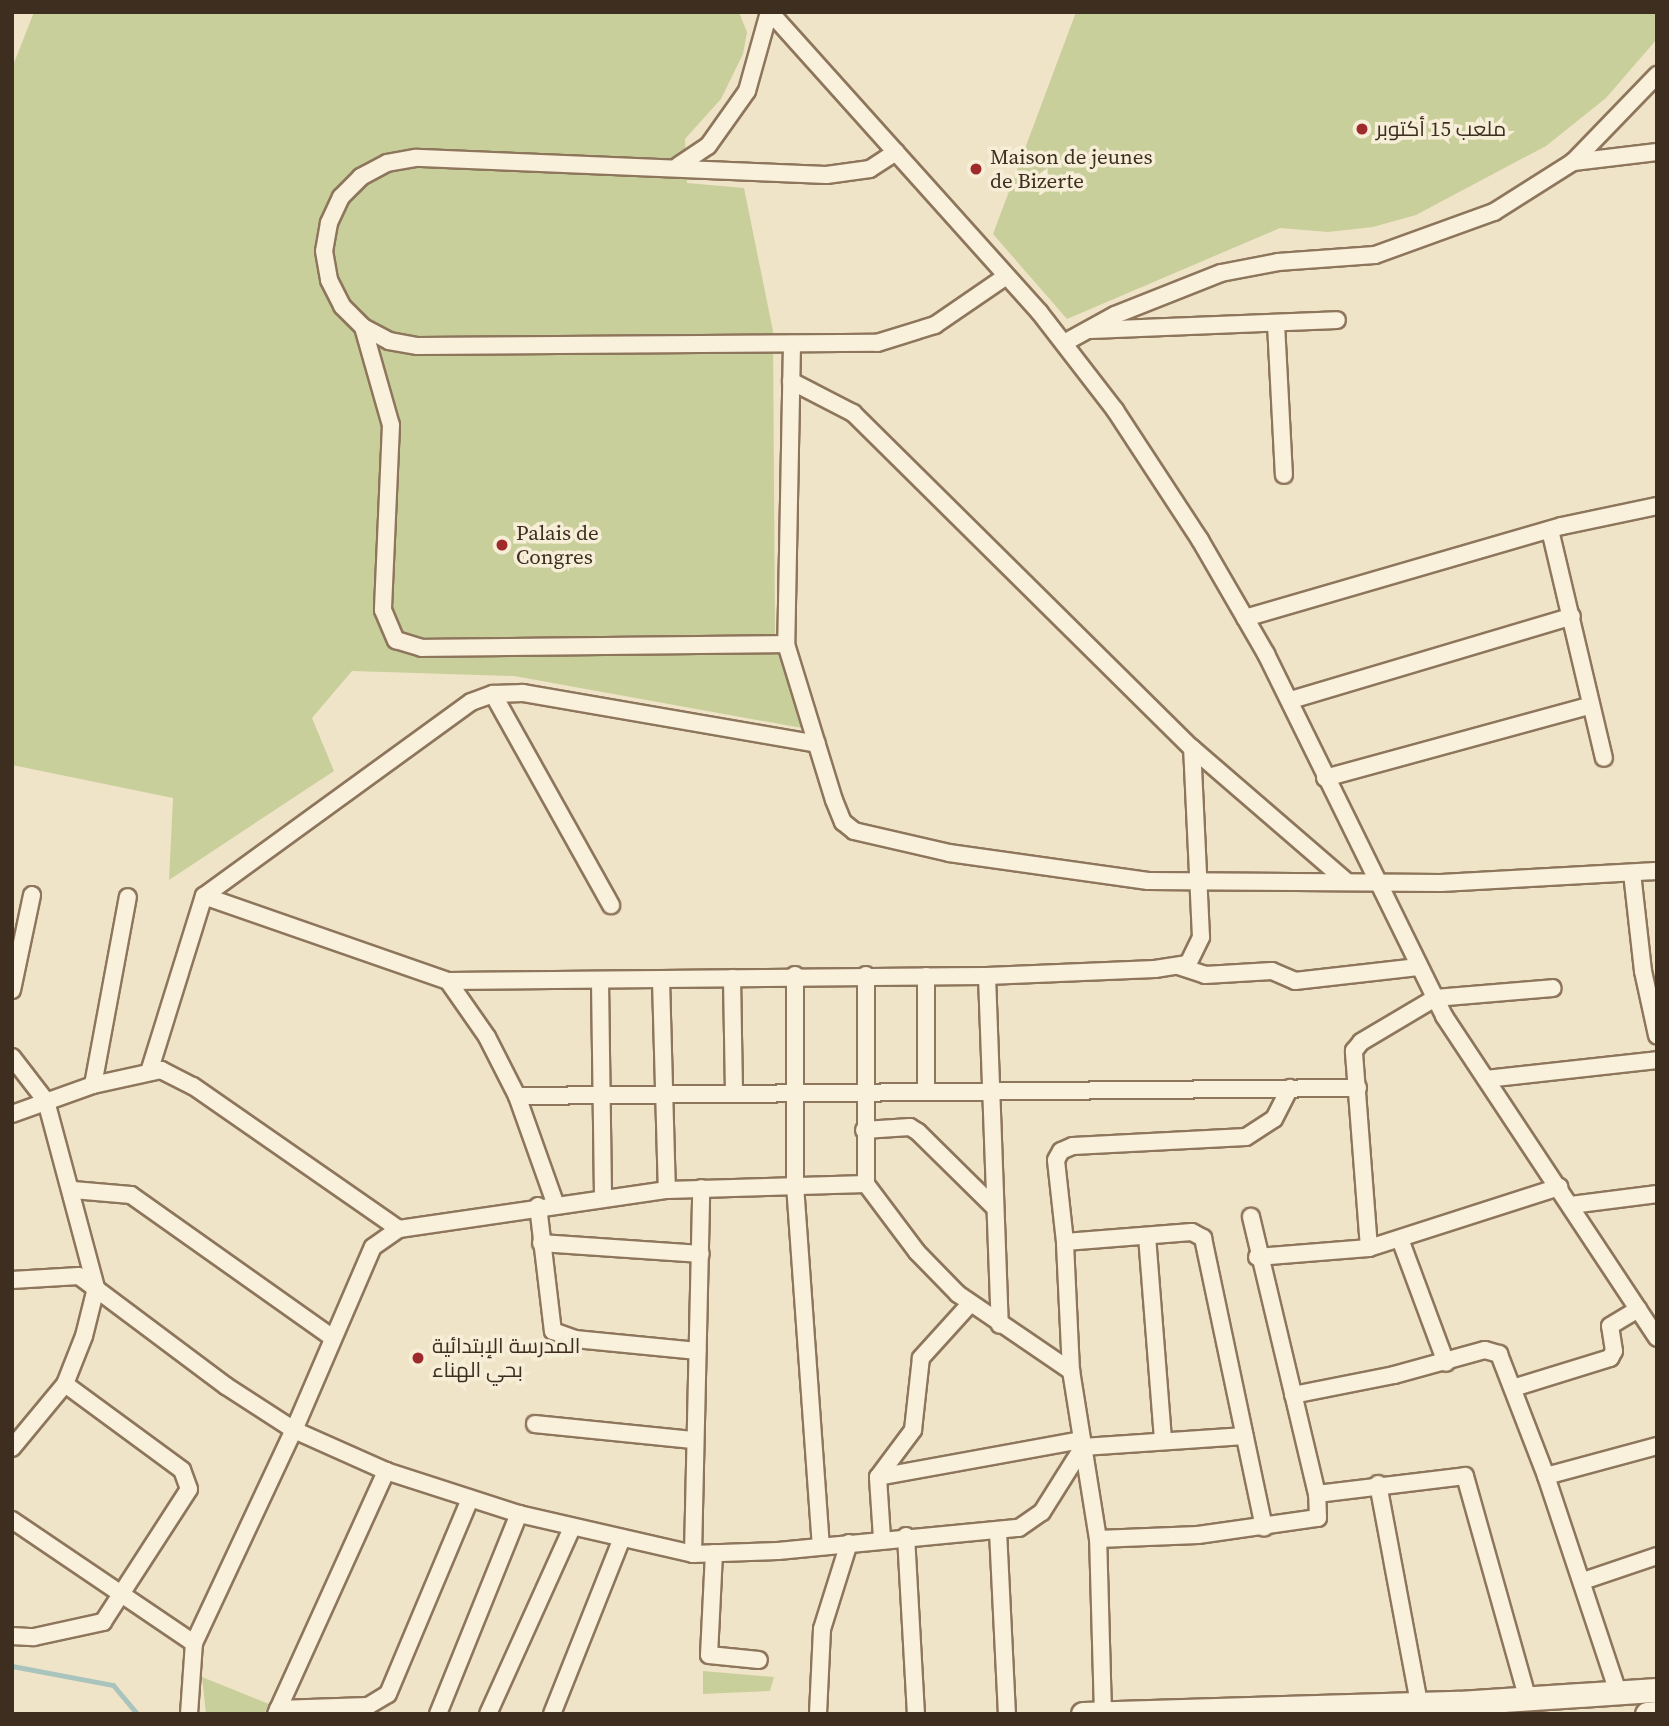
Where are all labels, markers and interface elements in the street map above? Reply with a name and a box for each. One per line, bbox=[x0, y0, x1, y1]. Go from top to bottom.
place label: ملعب 15 أكتوبر bbox=[1376, 116, 1506, 142]
marker: ملعب 15 أكتوبر bbox=[1354, 121, 1370, 137]
place label: Maison de jeunes de Bizerte bbox=[990, 144, 1153, 194]
marker: Maison de jeunes de Bizerte bbox=[968, 161, 984, 177]
place label: Palais de Congres bbox=[516, 520, 599, 570]
marker: Palais de Congres bbox=[494, 537, 510, 553]
place label: المدرسة الإبتدائية بحي الهناء bbox=[432, 1333, 581, 1383]
marker: المدرسة الإبتدائية بحي الهناء bbox=[410, 1350, 426, 1366]

